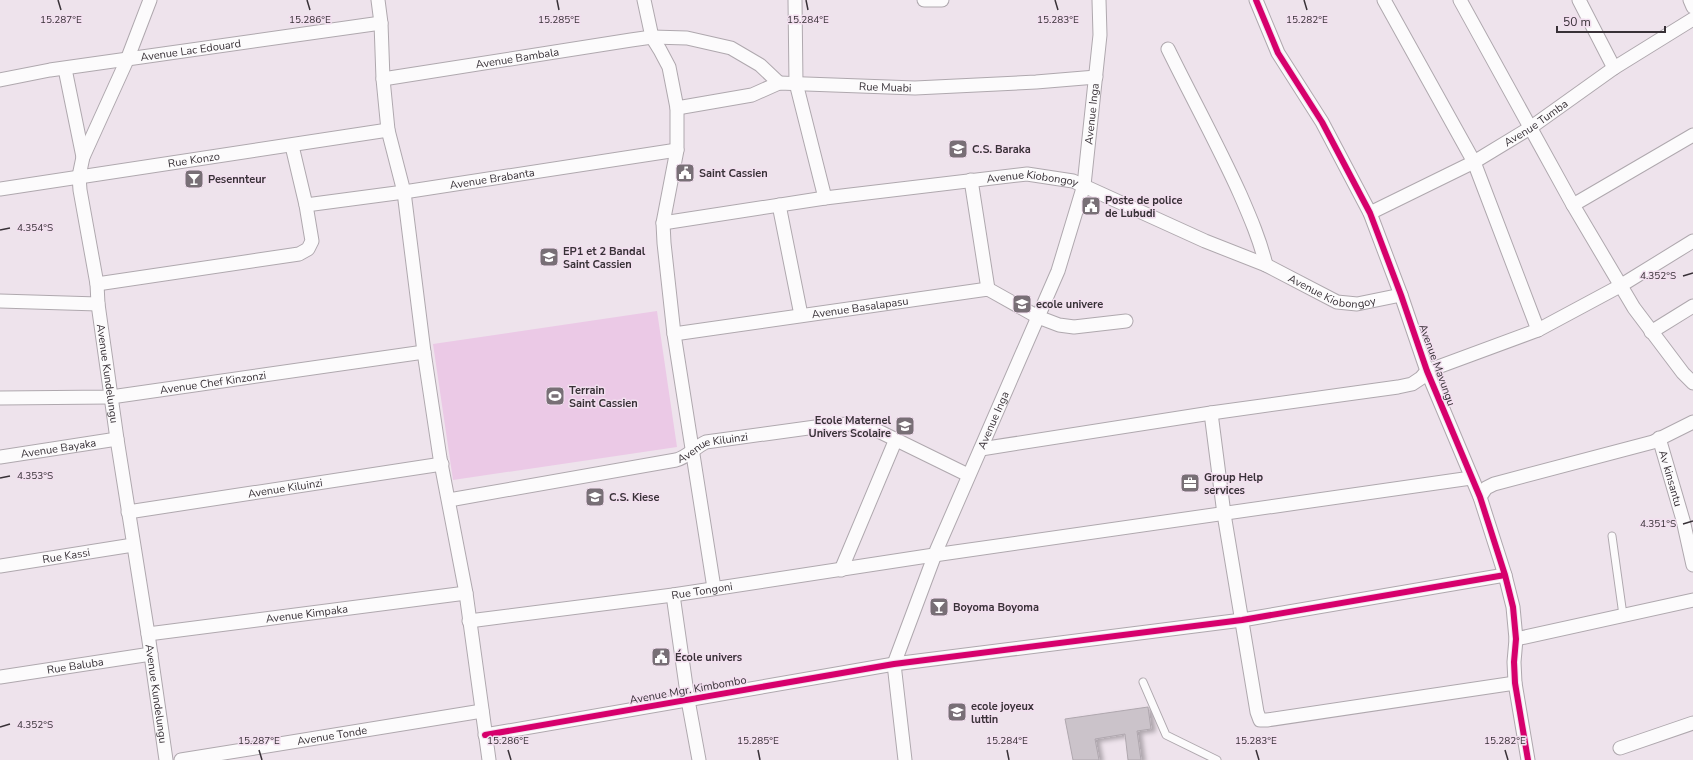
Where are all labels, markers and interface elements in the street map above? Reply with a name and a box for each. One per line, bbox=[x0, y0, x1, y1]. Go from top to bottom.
scale bar bbox=[1557, 8, 1665, 34]
text: 15.287°E bbox=[40, 13, 82, 27]
text: 15.286°E bbox=[289, 13, 331, 27]
text: 15.285°E bbox=[538, 13, 580, 27]
text: 15.284°E bbox=[787, 13, 829, 27]
text: 15.283°E bbox=[1037, 13, 1079, 27]
text: 15.282°E bbox=[1286, 13, 1328, 27]
text: 50 m bbox=[1563, 14, 1591, 30]
street label: Avenue Lac Edouard bbox=[139, 35, 242, 65]
street label: Avenue Bambala bbox=[475, 44, 560, 72]
street label: Rue Muabi bbox=[859, 78, 912, 95]
street label: Avenue Inga bbox=[1081, 82, 1102, 145]
street label: Avenue Tumba bbox=[1501, 96, 1571, 150]
school or university icon: C.S. Baraka bbox=[947, 138, 969, 160]
place label: C.S. Baraka bbox=[972, 142, 1031, 157]
street label: Rue Konzo bbox=[167, 148, 221, 171]
public building icon: Saint Cassien bbox=[674, 162, 696, 184]
street label: Avenue Brabanta bbox=[449, 164, 536, 192]
place label: Saint Cassien bbox=[699, 166, 768, 181]
street label: Avenue Kiobongoy bbox=[986, 167, 1081, 190]
bar icon: Pesennteur bbox=[183, 168, 205, 190]
place label: Pesennteur bbox=[208, 172, 267, 187]
place label: Poste de police de Lubudi bbox=[1105, 193, 1183, 221]
public building icon: Poste de police de Lubudi bbox=[1080, 195, 1102, 217]
text: 4.354°S bbox=[17, 221, 53, 235]
place label: EP1 et 2 Bandal Saint Cassien bbox=[563, 244, 646, 272]
school or university icon: EP1 et 2 Bandal Saint Cassien bbox=[538, 246, 560, 268]
text: 4.352°S bbox=[1640, 269, 1676, 283]
street label: Avenue Kiobongoy bbox=[1286, 270, 1377, 312]
street label: Avenue Basalapasu bbox=[811, 293, 909, 322]
school or university icon: ecole univere bbox=[1011, 293, 1033, 315]
place label: ecole univere bbox=[1036, 297, 1103, 312]
street label: Avenue Mavungu bbox=[1415, 322, 1459, 408]
street label: Avenue Kundelungu bbox=[93, 323, 122, 424]
street label: Avenue Chef Kinzonzi bbox=[159, 367, 267, 397]
place label: Terrain Saint Cassien bbox=[569, 383, 638, 411]
sports icon: Terrain Saint Cassien bbox=[544, 385, 566, 407]
street label: Avenue Inga bbox=[974, 389, 1012, 451]
place label: Ecole Maternel Univers Scolaire bbox=[809, 413, 891, 441]
school or university icon: Ecole Maternel Univers Scolaire bbox=[894, 415, 916, 437]
street label: Avenue Kiluinzi bbox=[675, 429, 749, 467]
street label: Avenue Bayaka bbox=[20, 435, 97, 461]
street label: Av kinsantu bbox=[1655, 448, 1686, 508]
text: 4.353°S bbox=[17, 469, 53, 483]
place label: Group Help services bbox=[1204, 470, 1264, 498]
office icon: Group Help services bbox=[1179, 472, 1201, 494]
street label: Avenue Kiluinzi bbox=[247, 475, 324, 501]
school or university icon: C.S. Kiese bbox=[584, 486, 606, 508]
place label: C.S. Kiese bbox=[609, 490, 659, 505]
text: 4.351°S bbox=[1640, 517, 1676, 531]
street label: Rue Kassi bbox=[41, 544, 91, 567]
street label: Rue Tongoni bbox=[670, 578, 734, 603]
bar icon: Boyoma Boyoma bbox=[928, 596, 950, 618]
place label: Boyoma Boyoma bbox=[953, 600, 1039, 615]
street label: Avenue Kimpaka bbox=[265, 601, 349, 626]
street label: Avenue Kundelungu bbox=[142, 643, 171, 744]
public building icon: École univers bbox=[650, 646, 672, 668]
place label: École univers bbox=[675, 649, 742, 665]
street label: Rue Baluba bbox=[46, 654, 105, 677]
street label: Avenue Mgr. Kimbombo bbox=[628, 672, 748, 708]
place label: ecole joyeux luttin bbox=[971, 699, 1035, 727]
school or university icon: ecole joyeux luttin bbox=[946, 701, 968, 723]
text: 4.352°S bbox=[17, 718, 53, 732]
street label: Avenue Tonde bbox=[296, 722, 368, 749]
text: 15.287°E bbox=[238, 734, 280, 748]
text: 15.286°E bbox=[487, 734, 529, 748]
text: 15.285°E bbox=[737, 734, 779, 748]
text: 15.284°E bbox=[986, 734, 1028, 748]
text: 15.283°E bbox=[1235, 734, 1277, 748]
text: 15.282°E bbox=[1484, 734, 1526, 748]

